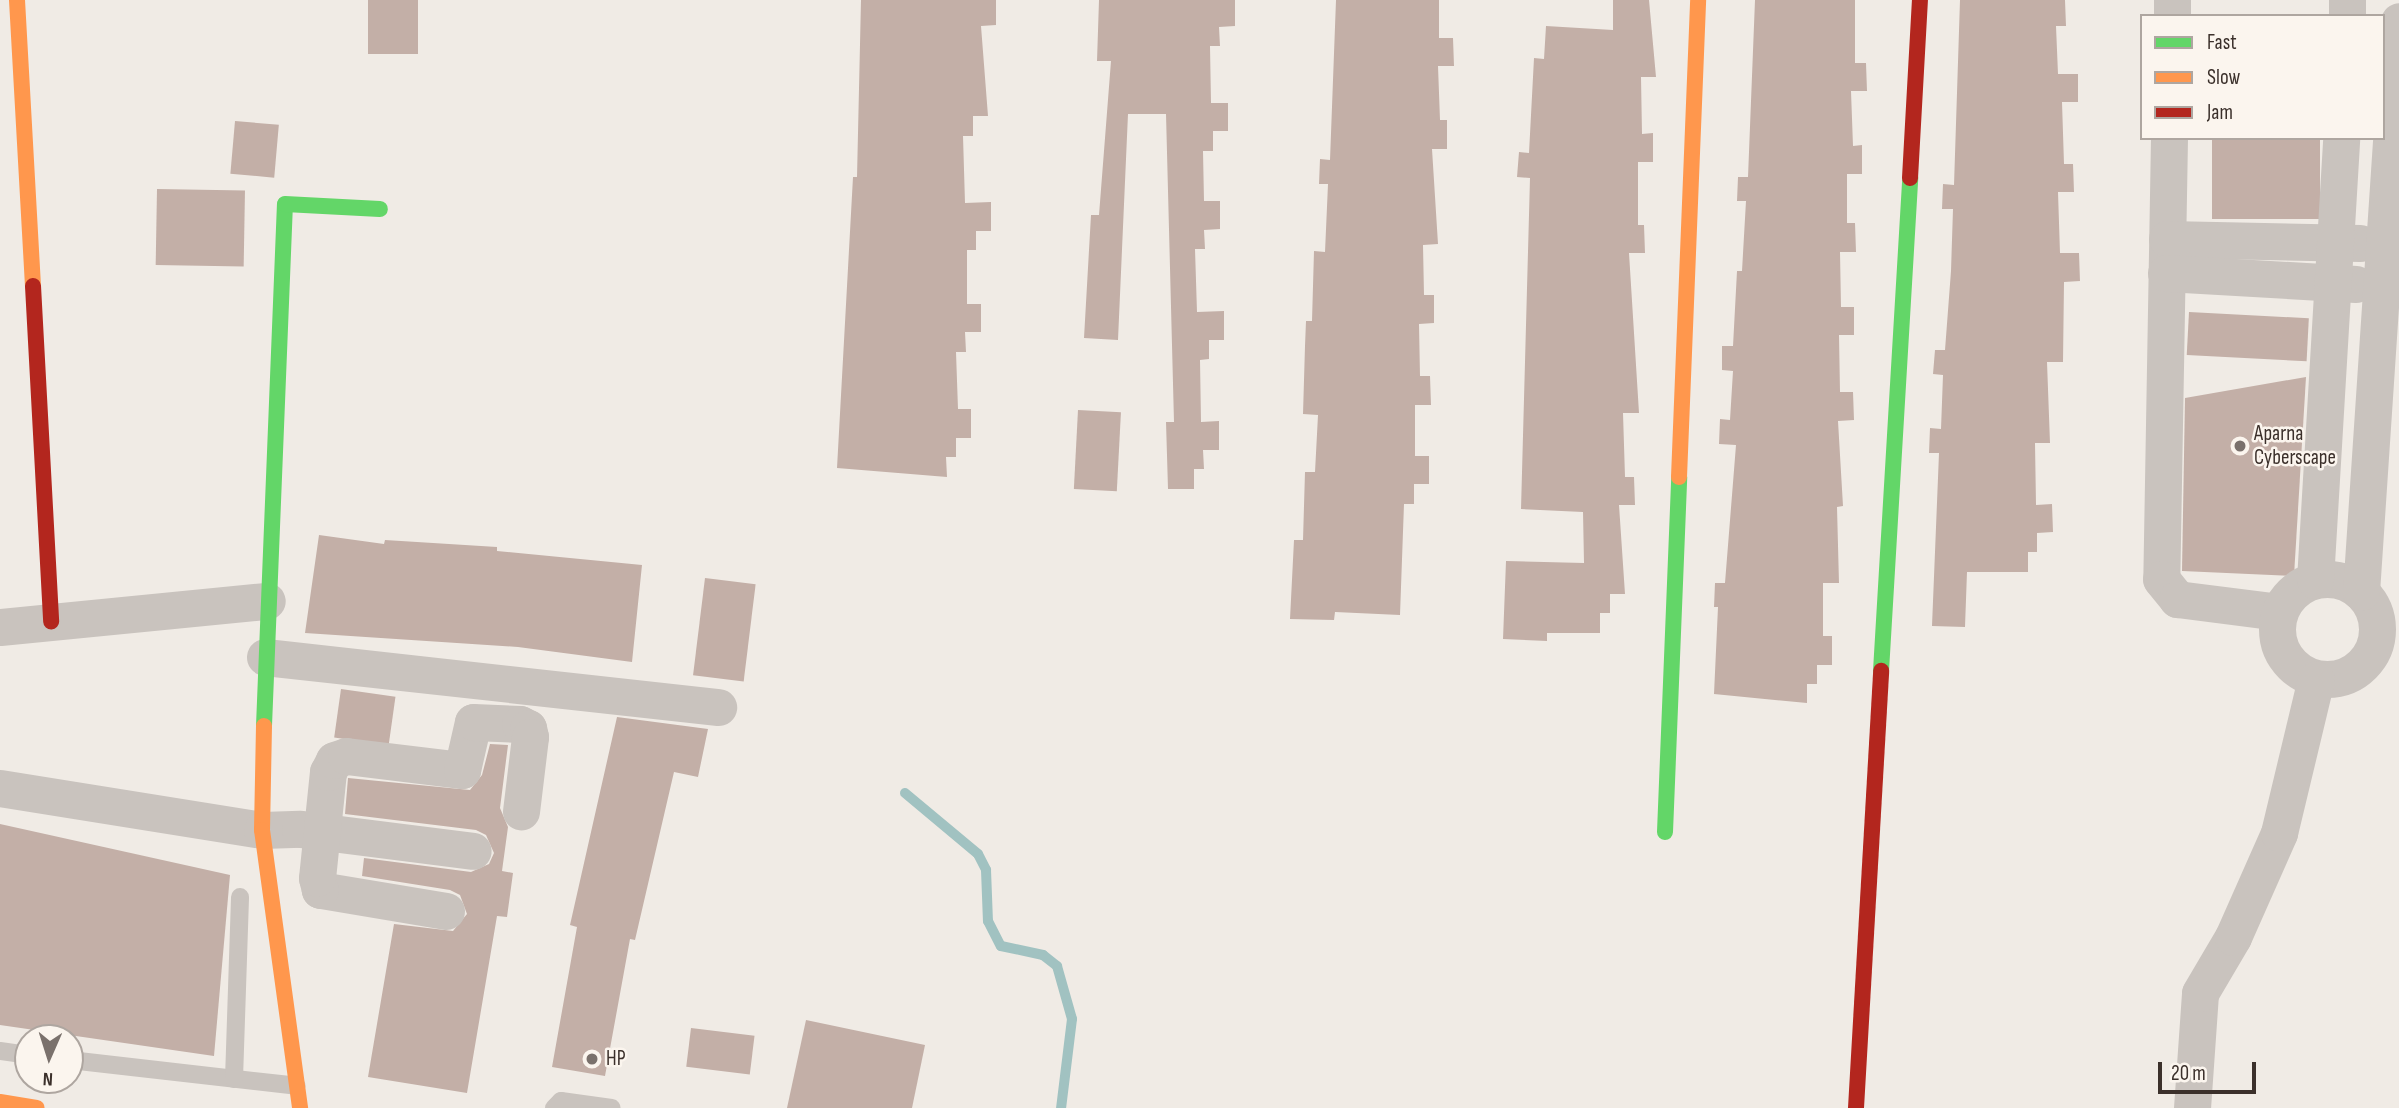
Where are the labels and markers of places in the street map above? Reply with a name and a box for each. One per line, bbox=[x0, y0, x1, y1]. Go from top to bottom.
place label: Aparna Cyberscape bbox=[2254, 421, 2336, 471]
marker: Aparna Cyberscape bbox=[2232, 438, 2248, 454]
place label: HP bbox=[606, 1046, 626, 1072]
marker: HP bbox=[584, 1051, 600, 1067]

